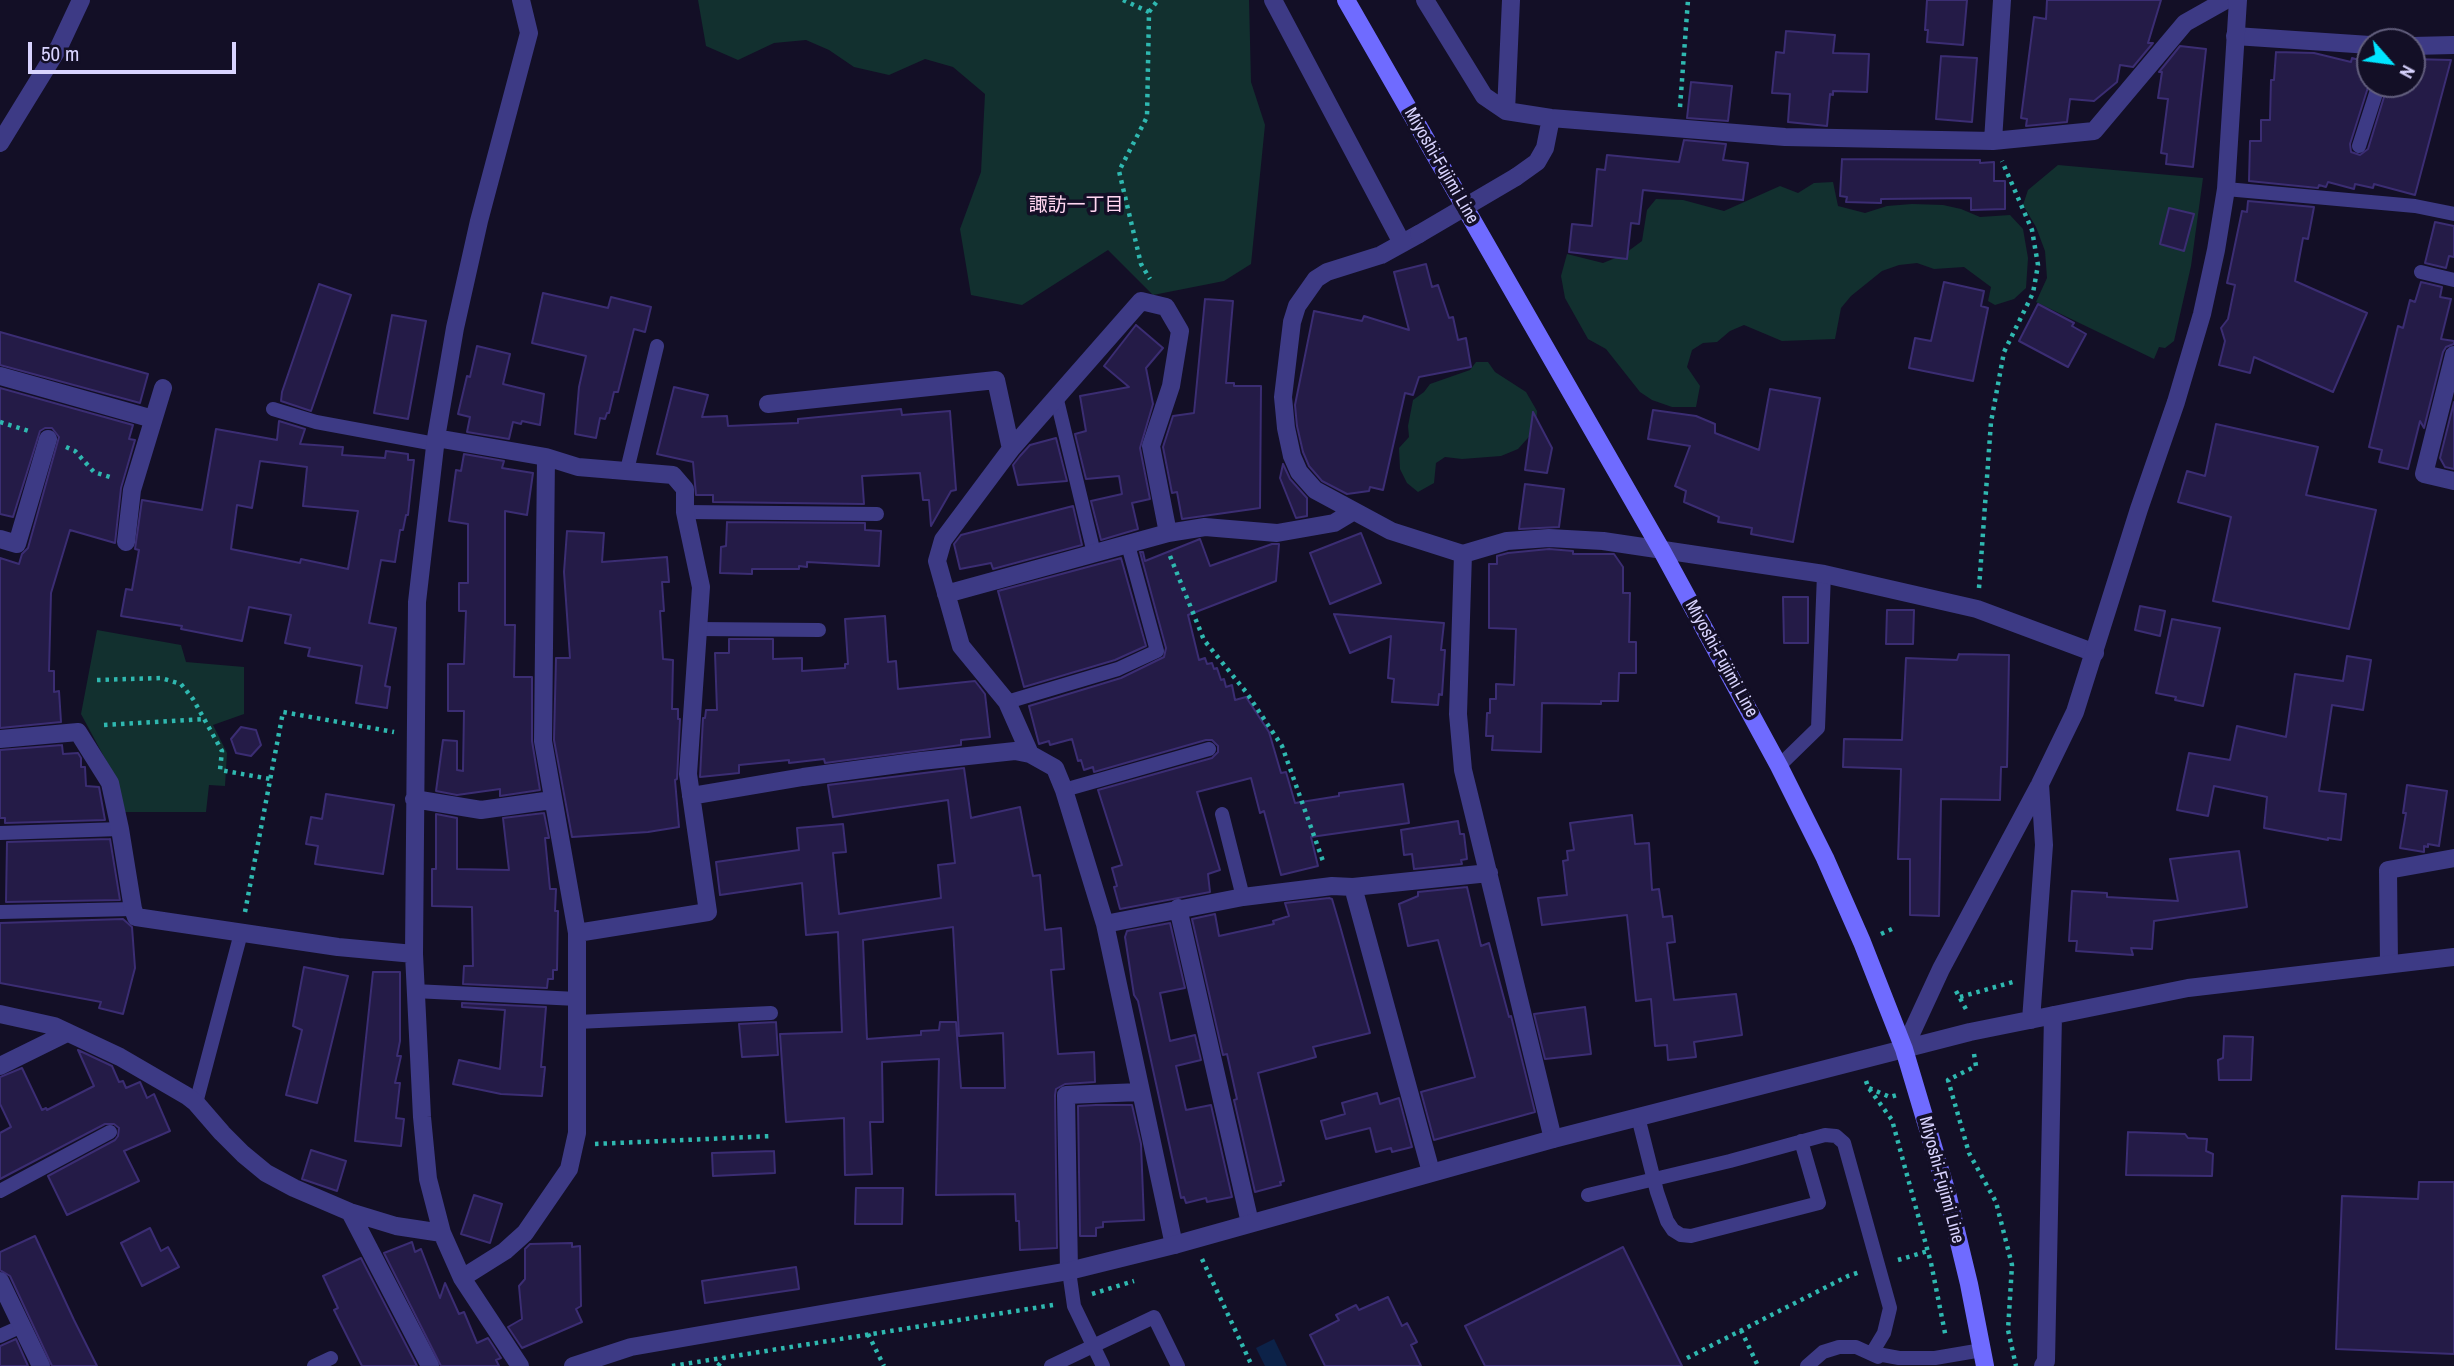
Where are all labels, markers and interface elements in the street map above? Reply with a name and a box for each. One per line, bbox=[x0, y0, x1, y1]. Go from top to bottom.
scale bar bbox=[32, 28, 240, 72]
north arrow bbox=[2356, 28, 2426, 98]
text: 50 m bbox=[41, 39, 79, 68]
text: N bbox=[2394, 61, 2422, 83]
street label: Miyoshi-Fujimi Line bbox=[1399, 104, 1483, 228]
district label: 諏訪一丁目 bbox=[1029, 195, 1123, 217]
street label: Miyoshi-Fujimi Line bbox=[1680, 597, 1762, 721]
street label: Miyoshi-Fujimi Line bbox=[1914, 1114, 1968, 1246]

